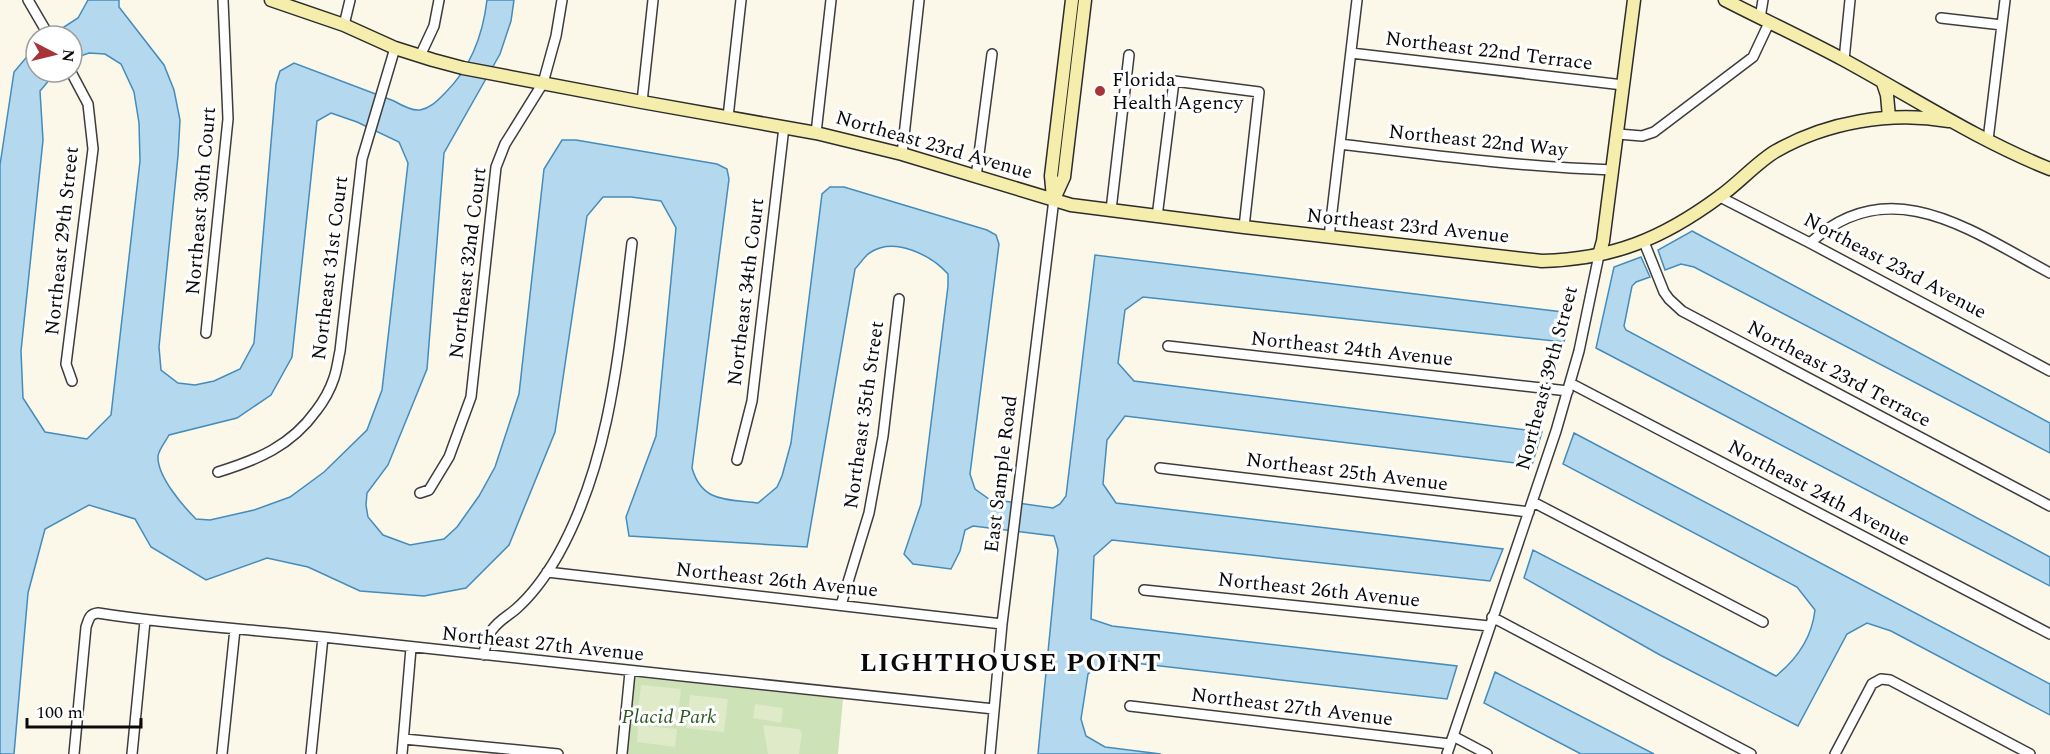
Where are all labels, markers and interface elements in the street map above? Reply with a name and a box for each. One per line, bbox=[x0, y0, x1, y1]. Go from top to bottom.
street label: Northeast 22nd Terrace bbox=[1384, 23, 1594, 79]
north arrow bbox=[24, 24, 84, 84]
text: N bbox=[55, 48, 81, 64]
place label: Florida Health Agency bbox=[1112, 65, 1244, 118]
marker: Florida Health Agency bbox=[1093, 84, 1107, 98]
street label: Northeast 23rd Avenue bbox=[832, 103, 1036, 187]
street label: Northeast 30th Court bbox=[178, 106, 224, 296]
street label: Northeast 22nd Way bbox=[1387, 117, 1570, 165]
street label: Northeast 29th Street bbox=[37, 145, 87, 337]
street label: Northeast 32nd Court bbox=[441, 165, 495, 361]
street label: Northeast 31st Court bbox=[304, 174, 356, 362]
street label: Northeast 34th Court bbox=[720, 196, 772, 388]
street label: Northeast 23rd Avenue bbox=[1305, 200, 1511, 252]
street label: Northeast 23rd Avenue bbox=[1798, 205, 1992, 327]
street label: Northeast 39th Street bbox=[1508, 282, 1586, 474]
street label: Northeast 23rd Terrace bbox=[1741, 313, 1937, 435]
street label: Northeast 35th Street bbox=[836, 319, 892, 511]
street label: Northeast 24th Avenue bbox=[1249, 323, 1455, 375]
street label: East Sample Road bbox=[976, 394, 1026, 554]
street label: Northeast 24th Avenue bbox=[1722, 432, 1916, 554]
street label: Northeast 25th Avenue bbox=[1244, 445, 1450, 499]
street label: Northeast 26th Avenue bbox=[674, 554, 880, 606]
street label: Northeast 26th Avenue bbox=[1216, 564, 1422, 616]
street label: Northeast 27th Avenue bbox=[440, 618, 646, 670]
district label: LIGHTHOUSE POINT bbox=[860, 643, 1162, 683]
street label: Northeast 27th Avenue bbox=[1189, 680, 1395, 734]
scale bar bbox=[27, 691, 141, 729]
text: 100 m bbox=[36, 699, 83, 726]
park label: Placid Park bbox=[622, 702, 717, 732]

